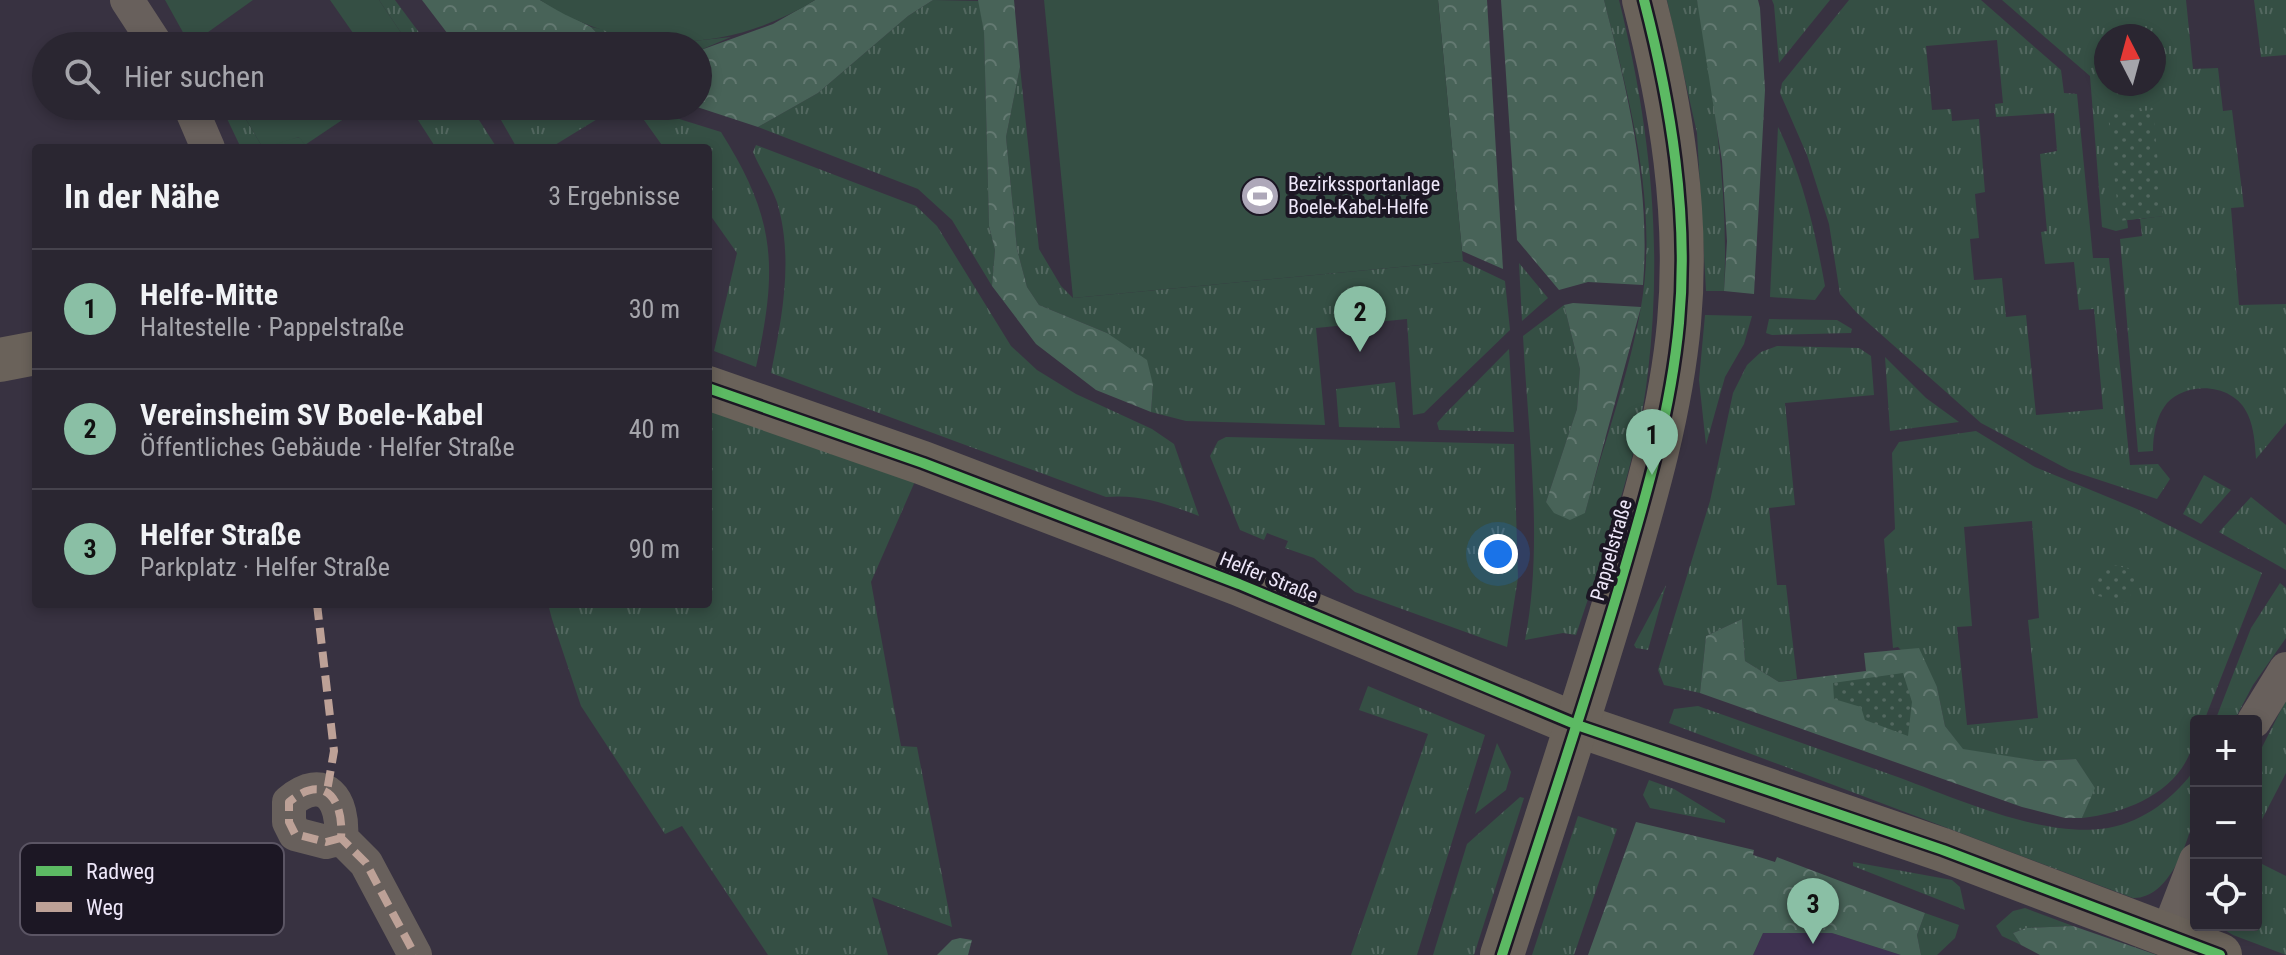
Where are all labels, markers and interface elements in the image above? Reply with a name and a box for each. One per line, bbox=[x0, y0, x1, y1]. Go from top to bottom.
north arrow bbox=[2094, 24, 2166, 96]
search box bbox=[32, 32, 712, 120]
icon: search bbox=[60, 54, 104, 98]
text: Hier suchen bbox=[124, 59, 265, 94]
place label: Bezirkssportanlage Boele-Kabel-Helfe bbox=[1288, 172, 1440, 219]
sports icon: Bezirkssportanlage Boele-Kabel-Helfe bbox=[1239, 175, 1281, 217]
text: In der Nähe bbox=[64, 176, 220, 216]
text: 3 Ergebnisse bbox=[548, 181, 680, 211]
text: Helfe-Mitte bbox=[140, 277, 278, 312]
pin: 2 bbox=[1334, 286, 1386, 352]
text: 1 bbox=[83, 294, 97, 324]
text: 30 m bbox=[629, 294, 680, 324]
text: Haltestelle · Pappelstraße bbox=[140, 312, 404, 342]
text: Vereinsheim SV Boele-Kabel bbox=[140, 397, 484, 432]
pin: 1 bbox=[1626, 409, 1678, 475]
text: 2 bbox=[83, 414, 97, 444]
text: 40 m bbox=[629, 414, 680, 444]
text: Öffentliches Gebäude · Helfer Straße bbox=[140, 432, 515, 462]
street label: Pappelstraße bbox=[1585, 497, 1637, 603]
text: Helfer Straße bbox=[140, 517, 301, 552]
text: 3 bbox=[83, 534, 97, 564]
text: 90 m bbox=[629, 534, 680, 564]
your location bbox=[1478, 534, 1518, 574]
street label: Helfer Straße bbox=[1216, 546, 1322, 608]
text: Parkplatz · Helfer Straße bbox=[140, 552, 390, 582]
map controls bbox=[2190, 715, 2262, 931]
button: + bbox=[2190, 715, 2262, 787]
button: − bbox=[2190, 787, 2262, 859]
legend bbox=[20, 843, 284, 935]
text: Radweg bbox=[86, 859, 155, 884]
button: locate bbox=[2190, 859, 2262, 931]
pin: 3 bbox=[1787, 878, 1839, 944]
text: Weg bbox=[86, 895, 124, 920]

